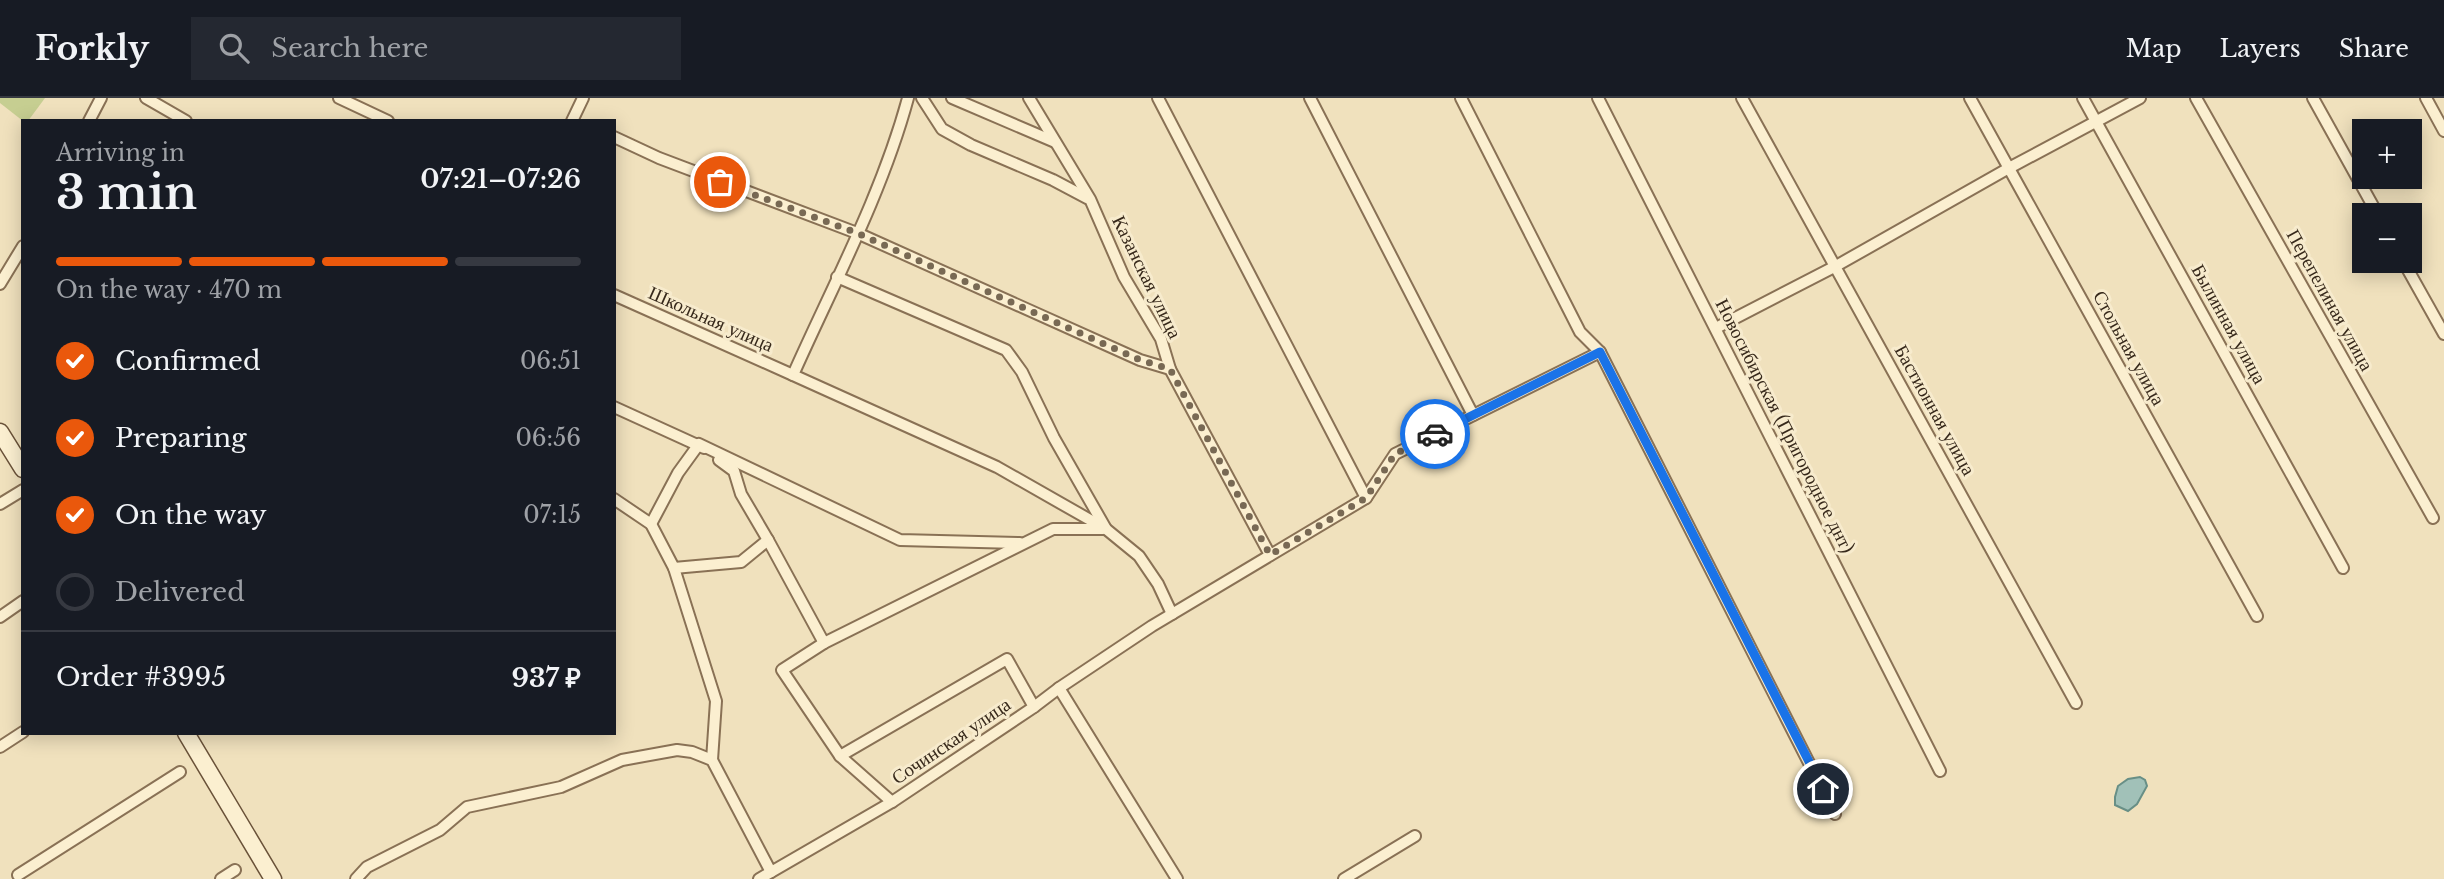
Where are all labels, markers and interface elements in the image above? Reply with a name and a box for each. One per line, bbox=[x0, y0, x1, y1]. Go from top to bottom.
search box bbox=[191, 17, 681, 80]
text: Forkly bbox=[35, 28, 149, 69]
icon: search bbox=[215, 29, 253, 67]
text: Search here bbox=[271, 32, 428, 64]
text: Map bbox=[2126, 34, 2182, 63]
text: Layers bbox=[2220, 34, 2301, 63]
text: Share bbox=[2339, 34, 2409, 63]
map controls bbox=[2352, 119, 2422, 273]
button: + bbox=[2352, 119, 2422, 189]
text: Arriving in bbox=[56, 139, 185, 167]
pin bbox=[690, 152, 750, 212]
text: 07:21–07:26 bbox=[420, 163, 581, 195]
icon: bag bbox=[701, 163, 739, 201]
text: 3 min bbox=[56, 164, 197, 221]
button: − bbox=[2352, 203, 2422, 273]
street label: Казанская улица bbox=[1107, 212, 1187, 343]
street label: Перепелиная улица bbox=[2282, 225, 2379, 375]
street label: Былинная улица bbox=[2187, 260, 2272, 388]
text: On the way · 470 m bbox=[56, 276, 282, 304]
street label: Школьная улица bbox=[645, 281, 778, 357]
street label: Стольная улица bbox=[2088, 287, 2170, 410]
street label: Новосибирская (Пригородное днт) bbox=[1711, 295, 1859, 557]
street label: Бастионная улица bbox=[1890, 341, 1981, 480]
icon: check bbox=[56, 342, 94, 380]
text: Confirmed bbox=[115, 345, 260, 377]
text: 06:51 bbox=[520, 347, 581, 375]
courier bbox=[1400, 399, 1470, 469]
icon: car bbox=[1416, 415, 1454, 453]
icon: check bbox=[56, 419, 94, 457]
text: Preparing bbox=[115, 422, 247, 454]
text: 06:56 bbox=[515, 424, 581, 452]
icon: check bbox=[56, 496, 94, 534]
text: On the way bbox=[115, 499, 267, 531]
text: 07:15 bbox=[523, 501, 581, 529]
text: Delivered bbox=[115, 576, 245, 608]
text: Order #3995 bbox=[56, 661, 226, 693]
text: 937 ₽ bbox=[511, 662, 581, 694]
street label: Сочинская улица bbox=[887, 692, 1015, 789]
pin bbox=[1793, 759, 1853, 819]
icon: home bbox=[1804, 770, 1842, 808]

